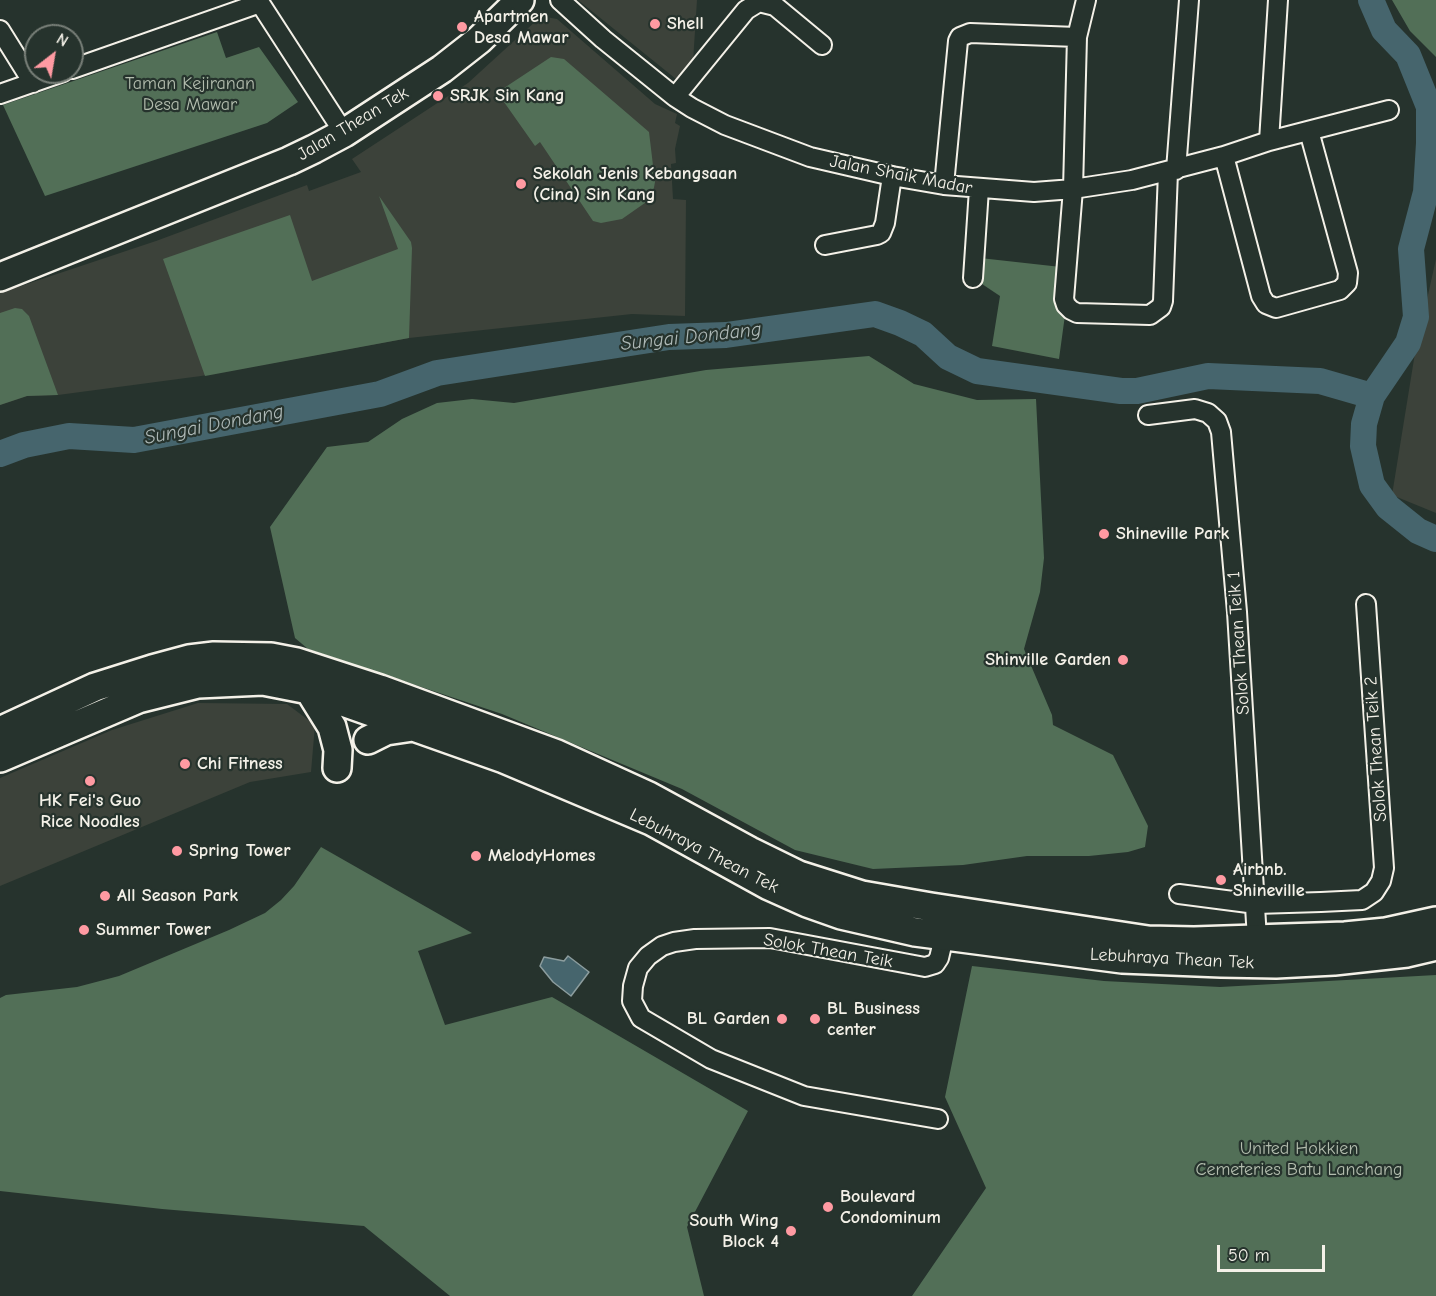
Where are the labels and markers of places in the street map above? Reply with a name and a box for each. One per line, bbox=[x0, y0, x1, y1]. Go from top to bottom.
place label: Apartmen Desa Mawar bbox=[474, 6, 568, 48]
place label: Shell bbox=[667, 13, 704, 35]
marker: Shell bbox=[648, 17, 662, 31]
marker: Apartmen Desa Mawar bbox=[455, 20, 469, 34]
place label: SRJK Sin Kang bbox=[450, 85, 565, 107]
marker: SRJK Sin Kang bbox=[431, 89, 445, 103]
place label: Sekolah Jenis Kebangsaan (Cina) Sin Kang bbox=[533, 163, 737, 206]
marker: Sekolah Jenis Kebangsaan (Cina) Sin Kang bbox=[514, 177, 528, 191]
place label: Shineville Park bbox=[1116, 523, 1229, 545]
marker: Shineville Park bbox=[1097, 527, 1111, 541]
place label: Shinville Garden bbox=[985, 649, 1111, 671]
marker: Shinville Garden bbox=[1116, 653, 1130, 667]
place label: Chi Fitness bbox=[197, 753, 283, 775]
marker: Chi Fitness bbox=[178, 757, 192, 771]
marker: HK Fei's Guo Rice Noodles bbox=[83, 774, 97, 788]
place label: HK Fei's Guo Rice Noodles bbox=[39, 790, 141, 832]
place label: Spring Tower bbox=[189, 840, 290, 862]
marker: Spring Tower bbox=[170, 844, 184, 858]
place label: MelodyHomes bbox=[488, 845, 596, 867]
marker: MelodyHomes bbox=[469, 849, 483, 863]
place label: Airbnb. Shineville bbox=[1233, 859, 1305, 902]
marker: Airbnb. Shineville bbox=[1214, 873, 1228, 887]
place label: All Season Park bbox=[117, 885, 238, 907]
marker: All Season Park bbox=[98, 889, 112, 903]
place label: Summer Tower bbox=[96, 919, 211, 941]
marker: Summer Tower bbox=[77, 923, 91, 937]
place label: BL Business center bbox=[827, 998, 920, 1040]
place label: BL Garden bbox=[687, 1008, 770, 1030]
marker: BL Garden bbox=[775, 1012, 789, 1026]
marker: BL Business center bbox=[808, 1012, 822, 1026]
place label: Boulevard Condominum bbox=[840, 1186, 941, 1228]
marker: Boulevard Condominum bbox=[821, 1200, 835, 1214]
place label: South Wing Block 4 bbox=[689, 1210, 779, 1252]
marker: South Wing Block 4 bbox=[784, 1224, 798, 1238]

